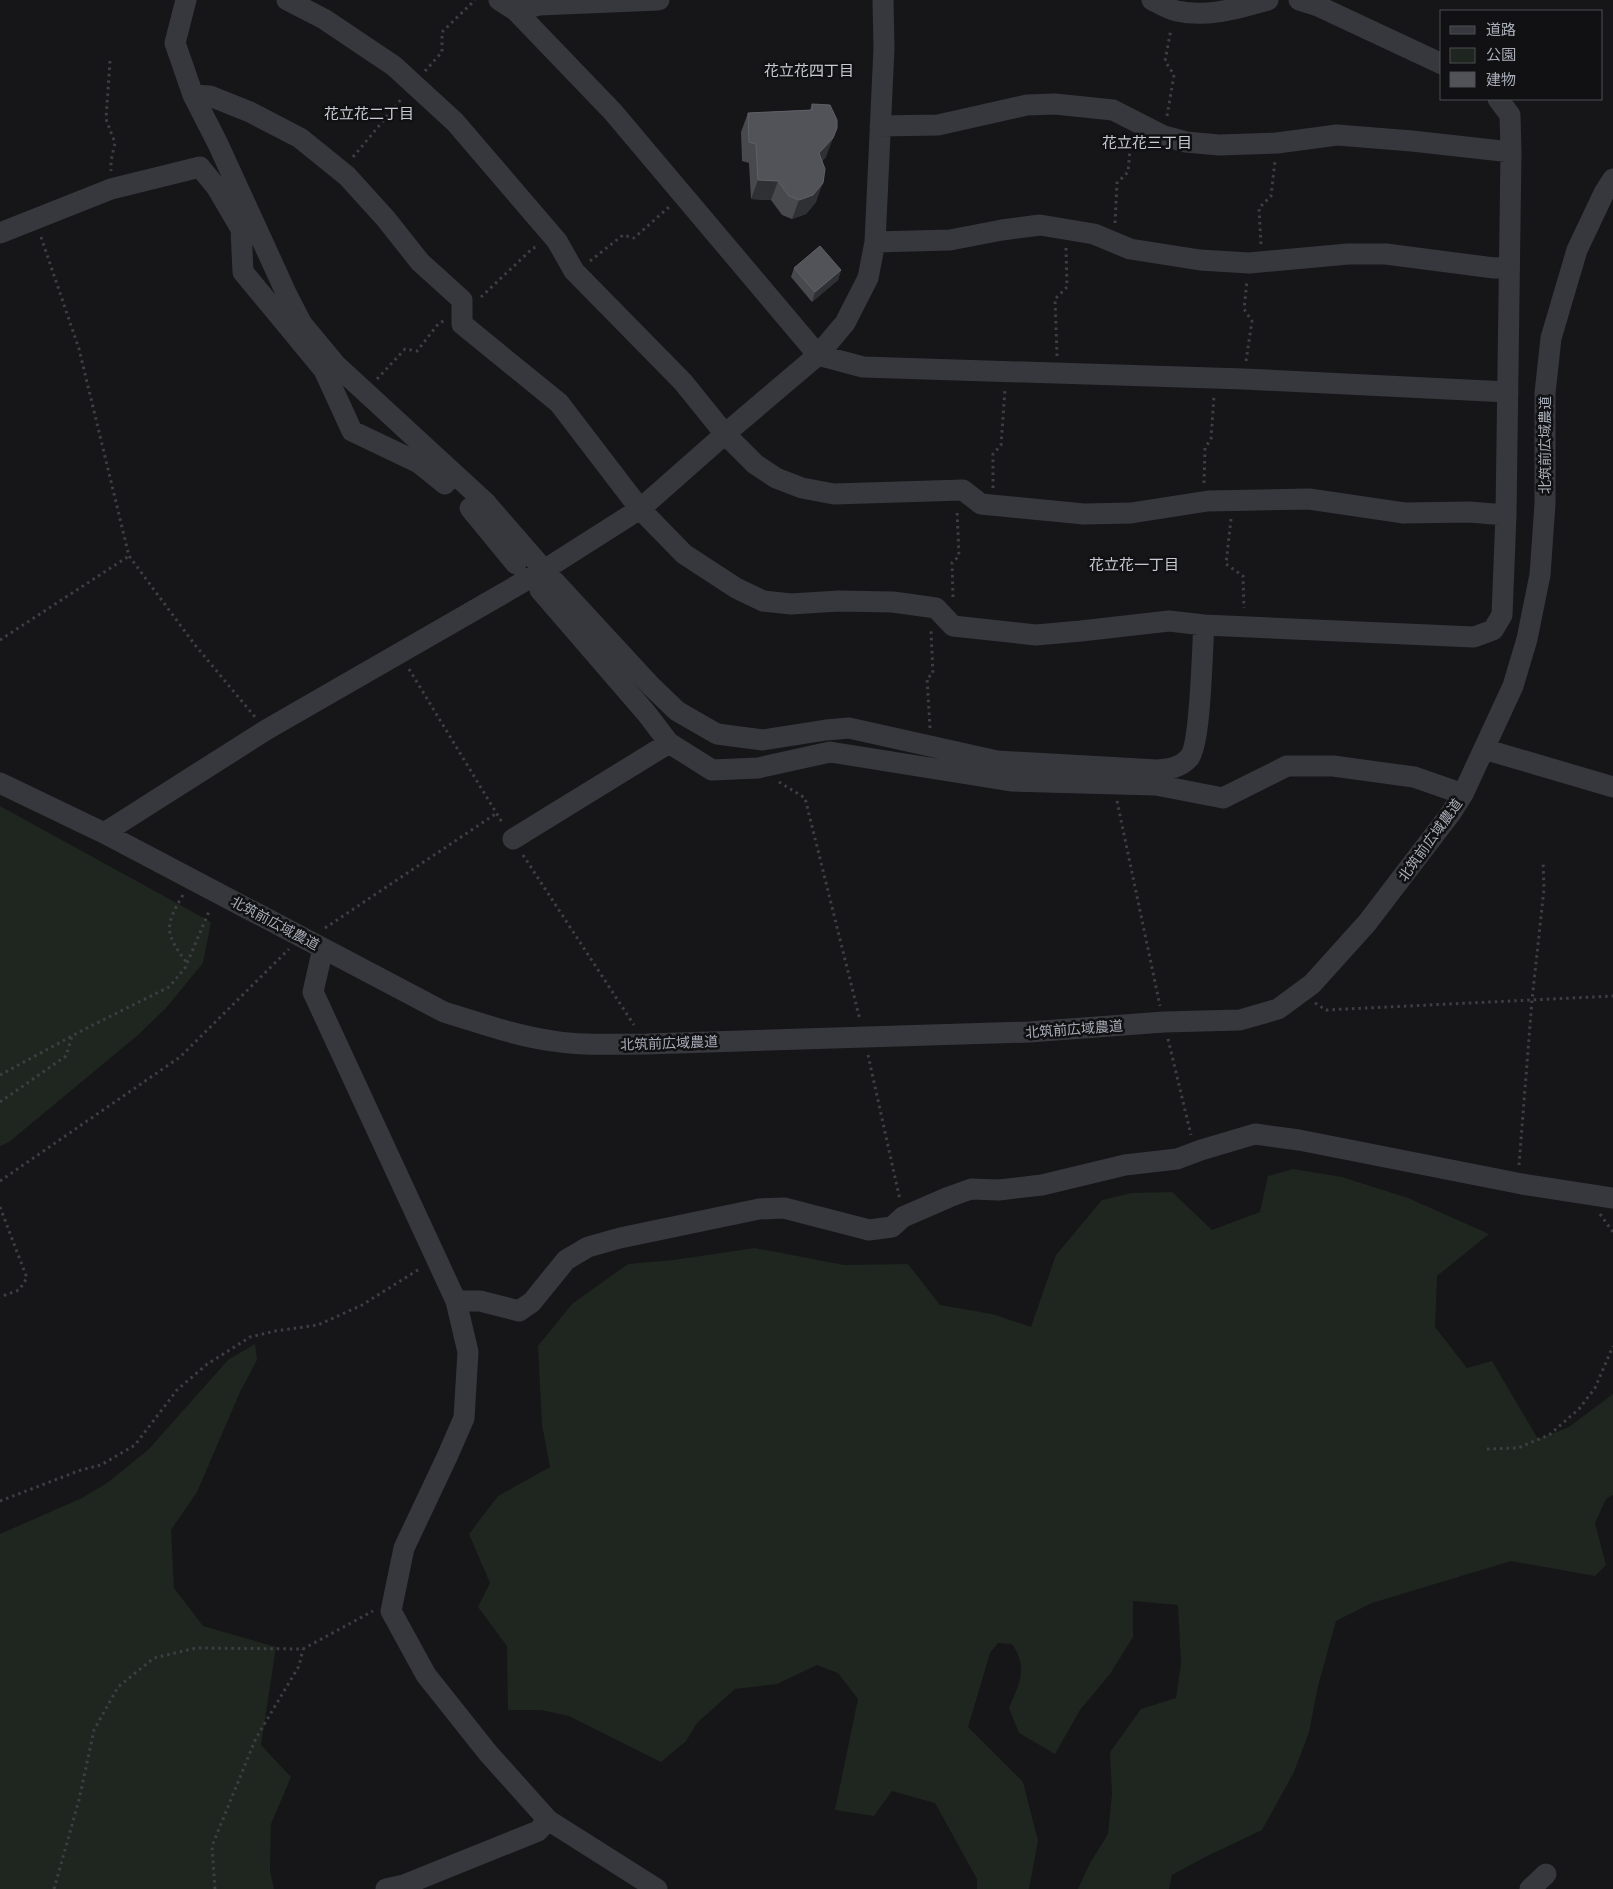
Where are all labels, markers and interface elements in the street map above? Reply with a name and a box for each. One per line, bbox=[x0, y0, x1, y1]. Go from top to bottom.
legend bbox=[1440, 10, 1603, 100]
text: 道路 bbox=[1486, 21, 1516, 39]
text: 公園 bbox=[1486, 46, 1516, 64]
district label: 花立花四丁目 bbox=[764, 62, 854, 80]
text: 建物 bbox=[1486, 71, 1516, 89]
district label: 花立花二丁目 bbox=[324, 105, 414, 123]
district label: 花立花三丁目 bbox=[1102, 134, 1192, 152]
street label: 北筑前広域農道 bbox=[1537, 396, 1553, 494]
district label: 花立花一丁目 bbox=[1089, 556, 1179, 574]
street label: 北筑前広域農道 bbox=[1395, 796, 1465, 884]
street label: 北筑前広域農道 bbox=[228, 893, 322, 953]
street label: 北筑前広域農道 bbox=[1025, 1018, 1123, 1040]
street label: 北筑前広域農道 bbox=[620, 1033, 718, 1053]

